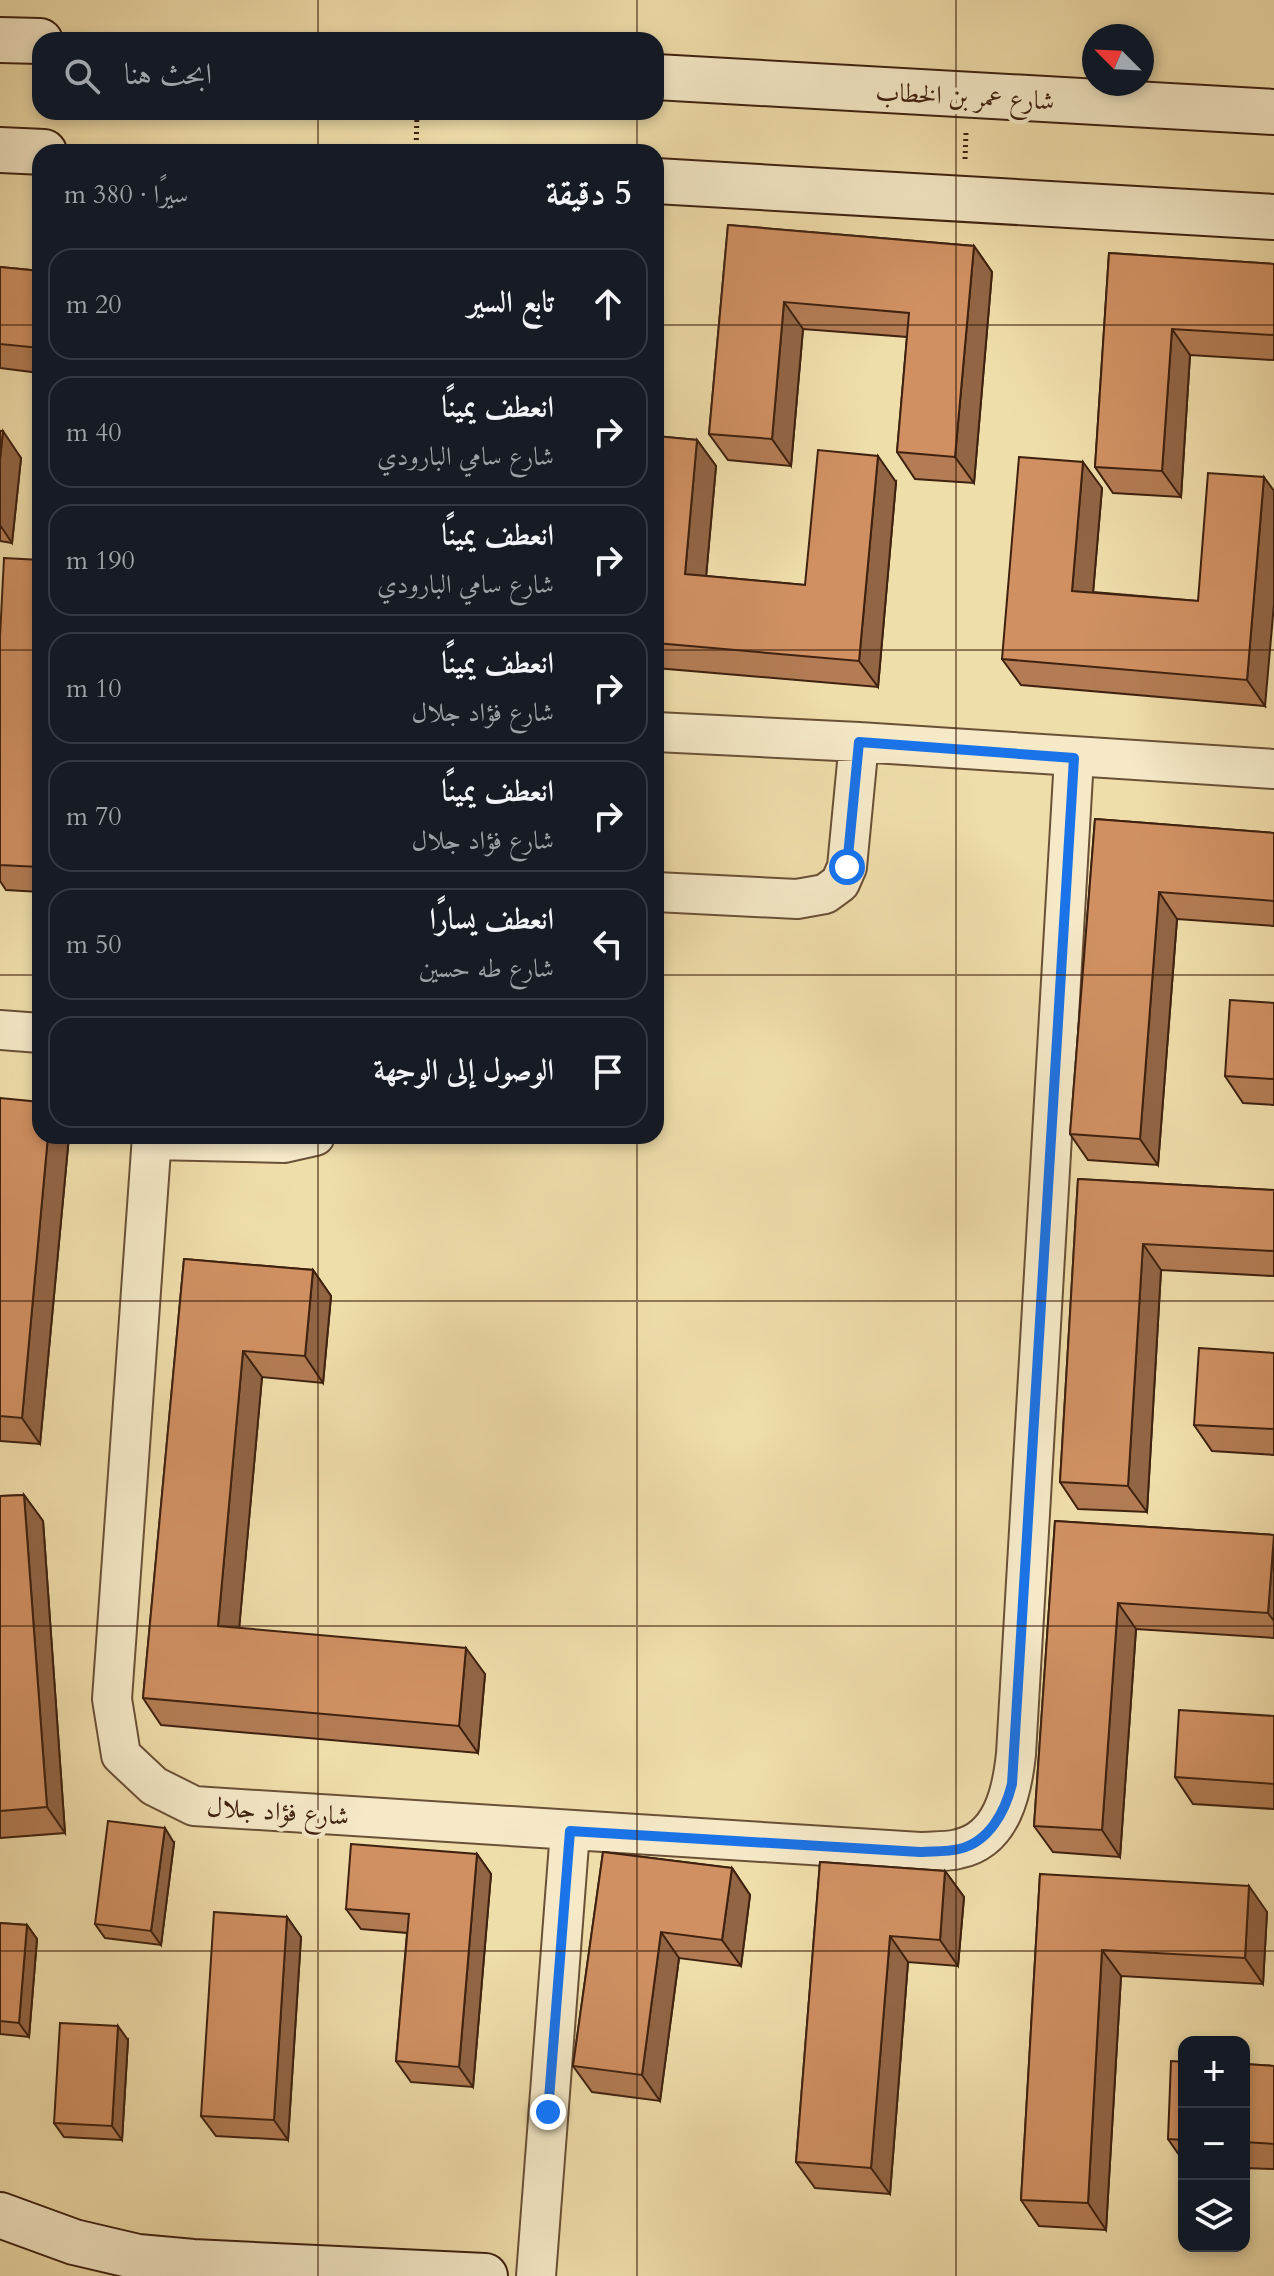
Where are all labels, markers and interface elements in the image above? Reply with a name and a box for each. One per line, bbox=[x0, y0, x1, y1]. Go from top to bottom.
north arrow bbox=[1082, 24, 1154, 96]
search box bbox=[32, 32, 664, 120]
icon: search bbox=[60, 54, 104, 98]
text: ابحث هنا bbox=[124, 54, 212, 95]
street label: شارع عمر بن الخطاب bbox=[874, 74, 1055, 123]
text: 5 دقيقة bbox=[546, 170, 632, 216]
text: سيرًا · 380 m bbox=[64, 177, 188, 212]
text: تابع السير bbox=[468, 282, 554, 323]
icon: ahead bbox=[586, 282, 630, 326]
text: 20 m bbox=[66, 287, 122, 322]
text: انعطف يمينًا bbox=[441, 387, 554, 428]
icon: right bbox=[586, 410, 630, 454]
text: 40 m bbox=[66, 415, 122, 450]
text: شارع سامي البارودي bbox=[377, 439, 554, 474]
text: انعطف يمينًا bbox=[441, 515, 554, 556]
icon: right bbox=[586, 538, 630, 582]
text: 190 m bbox=[66, 543, 135, 578]
text: شارع سامي البارودي bbox=[377, 567, 554, 602]
text: انعطف يمينًا bbox=[441, 643, 554, 684]
icon: right bbox=[586, 666, 630, 710]
text: 10 m bbox=[66, 671, 122, 706]
text: شارع فؤاد جلال bbox=[412, 695, 554, 730]
text: انعطف يمينًا bbox=[441, 771, 554, 812]
icon: right bbox=[586, 794, 630, 838]
text: 70 m bbox=[66, 799, 122, 834]
text: شارع فؤاد جلال bbox=[412, 823, 554, 858]
route start bbox=[829, 849, 865, 885]
text: انعطف يسارًا bbox=[429, 899, 554, 940]
icon: left bbox=[586, 922, 630, 966]
text: 50 m bbox=[66, 927, 122, 962]
text: شارع طه حسين bbox=[419, 951, 554, 986]
text: الوصول إلى الوجهة bbox=[374, 1050, 554, 1091]
icon: arrive bbox=[586, 1050, 630, 1094]
street label: شارع فؤاد جلال bbox=[205, 1789, 350, 1838]
map controls bbox=[1178, 2036, 1250, 2252]
button: + bbox=[1178, 2036, 1250, 2108]
route end bbox=[530, 2094, 566, 2130]
button: − bbox=[1178, 2108, 1250, 2180]
button: layers bbox=[1178, 2180, 1250, 2252]

